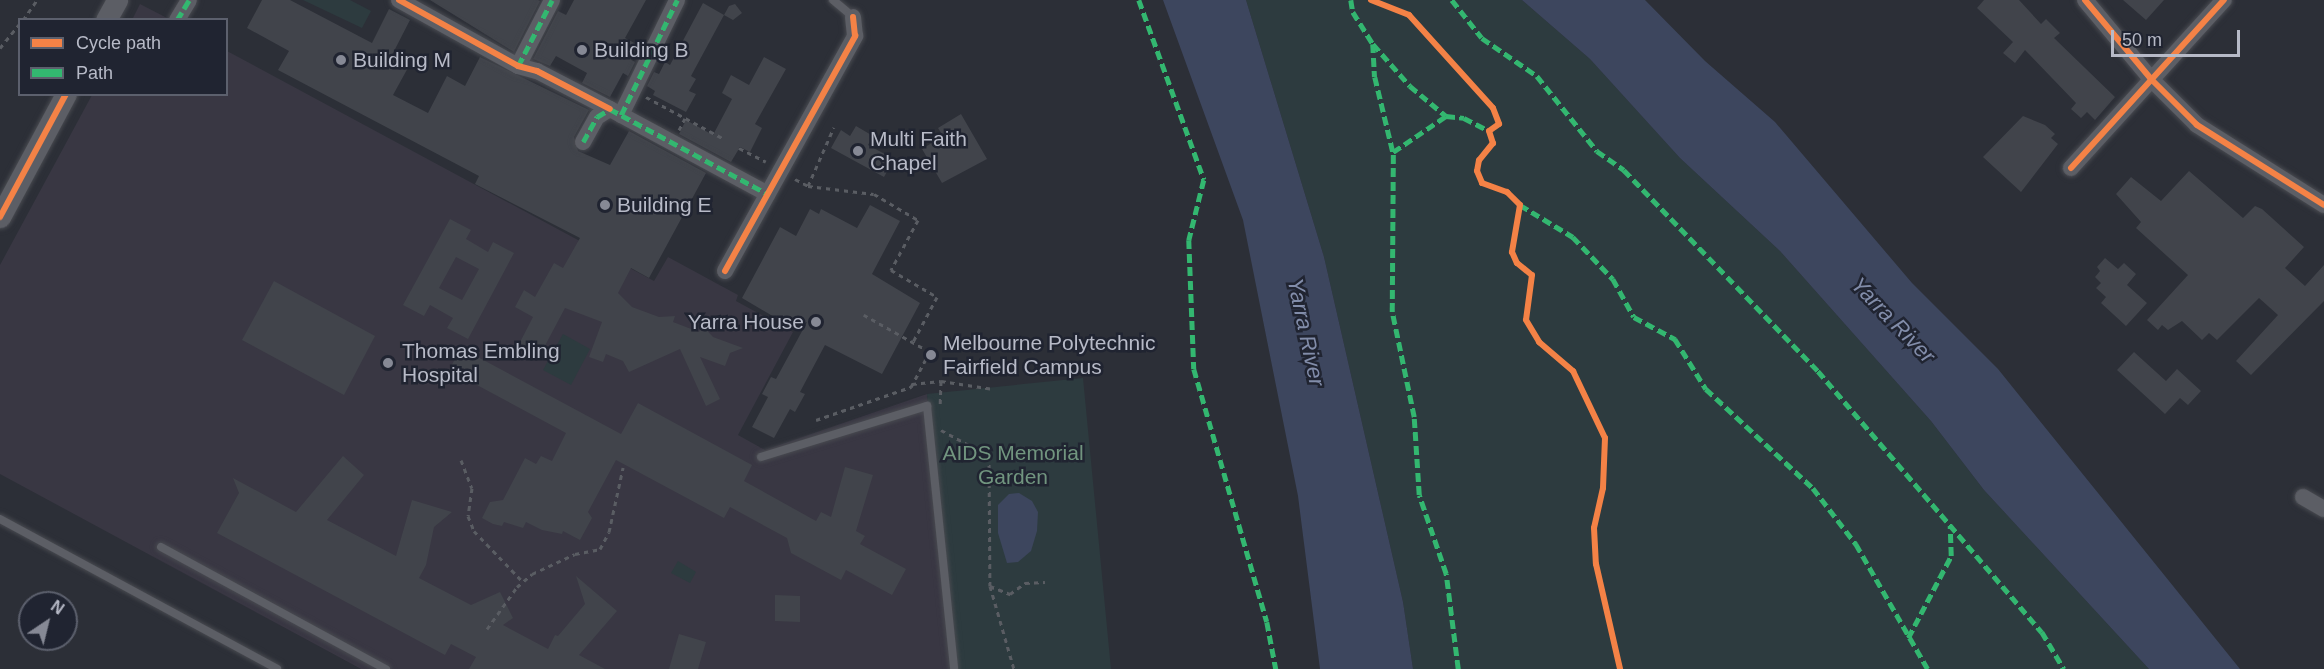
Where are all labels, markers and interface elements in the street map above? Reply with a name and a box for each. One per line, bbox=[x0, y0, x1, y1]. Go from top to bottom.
legend bbox=[18, 18, 228, 96]
scale bar bbox=[2114, 18, 2243, 56]
text: 50 m bbox=[2122, 30, 2162, 50]
text: Cycle path bbox=[76, 33, 161, 53]
place label: Building B bbox=[594, 37, 689, 63]
marker: Building B bbox=[575, 43, 589, 57]
place label: Building M bbox=[353, 47, 451, 73]
marker: Building M bbox=[334, 53, 348, 67]
text: Path bbox=[76, 63, 113, 83]
place label: Multi Faith Chapel bbox=[870, 126, 967, 176]
marker: Multi Faith Chapel bbox=[851, 144, 865, 158]
place label: Building E bbox=[617, 192, 712, 218]
marker: Building E bbox=[598, 198, 612, 212]
water label: Yarra River bbox=[1845, 271, 1941, 369]
water label: Yarra River bbox=[1282, 276, 1330, 388]
place label: Yarra House bbox=[688, 309, 804, 335]
marker: Yarra House bbox=[809, 315, 823, 329]
place label: Melbourne Polytechnic Fairfield Campus bbox=[943, 330, 1155, 380]
place label: Thomas Embling Hospital bbox=[402, 338, 560, 388]
marker: Melbourne Polytechnic Fairfield Campus bbox=[924, 348, 938, 362]
marker: Thomas Embling Hospital bbox=[379, 354, 397, 372]
park label: AIDS Memorial Garden bbox=[942, 440, 1084, 490]
north arrow bbox=[18, 591, 78, 651]
text: N bbox=[48, 597, 67, 618]

